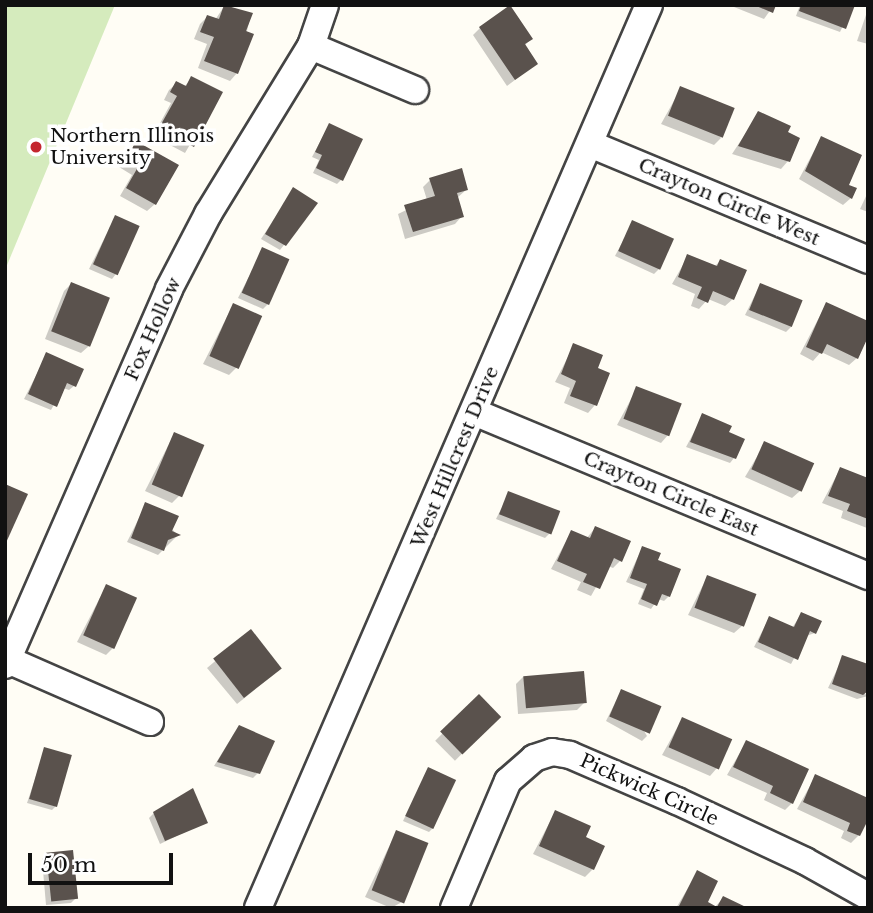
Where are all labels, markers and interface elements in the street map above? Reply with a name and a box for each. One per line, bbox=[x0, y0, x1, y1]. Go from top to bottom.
place label: Northern Illinois University bbox=[50, 125, 214, 169]
marker: Northern Illinois University bbox=[28, 139, 44, 155]
street label: Crayton Circle West bbox=[635, 153, 823, 251]
street label: Fox Hollow bbox=[120, 274, 186, 384]
street label: West Hillcrest Drive bbox=[406, 363, 504, 551]
street label: Crayton Circle East bbox=[580, 447, 762, 541]
street label: Pickwick Circle bbox=[576, 749, 722, 831]
scale bar bbox=[32, 839, 177, 883]
text: 50 m bbox=[41, 852, 96, 878]

